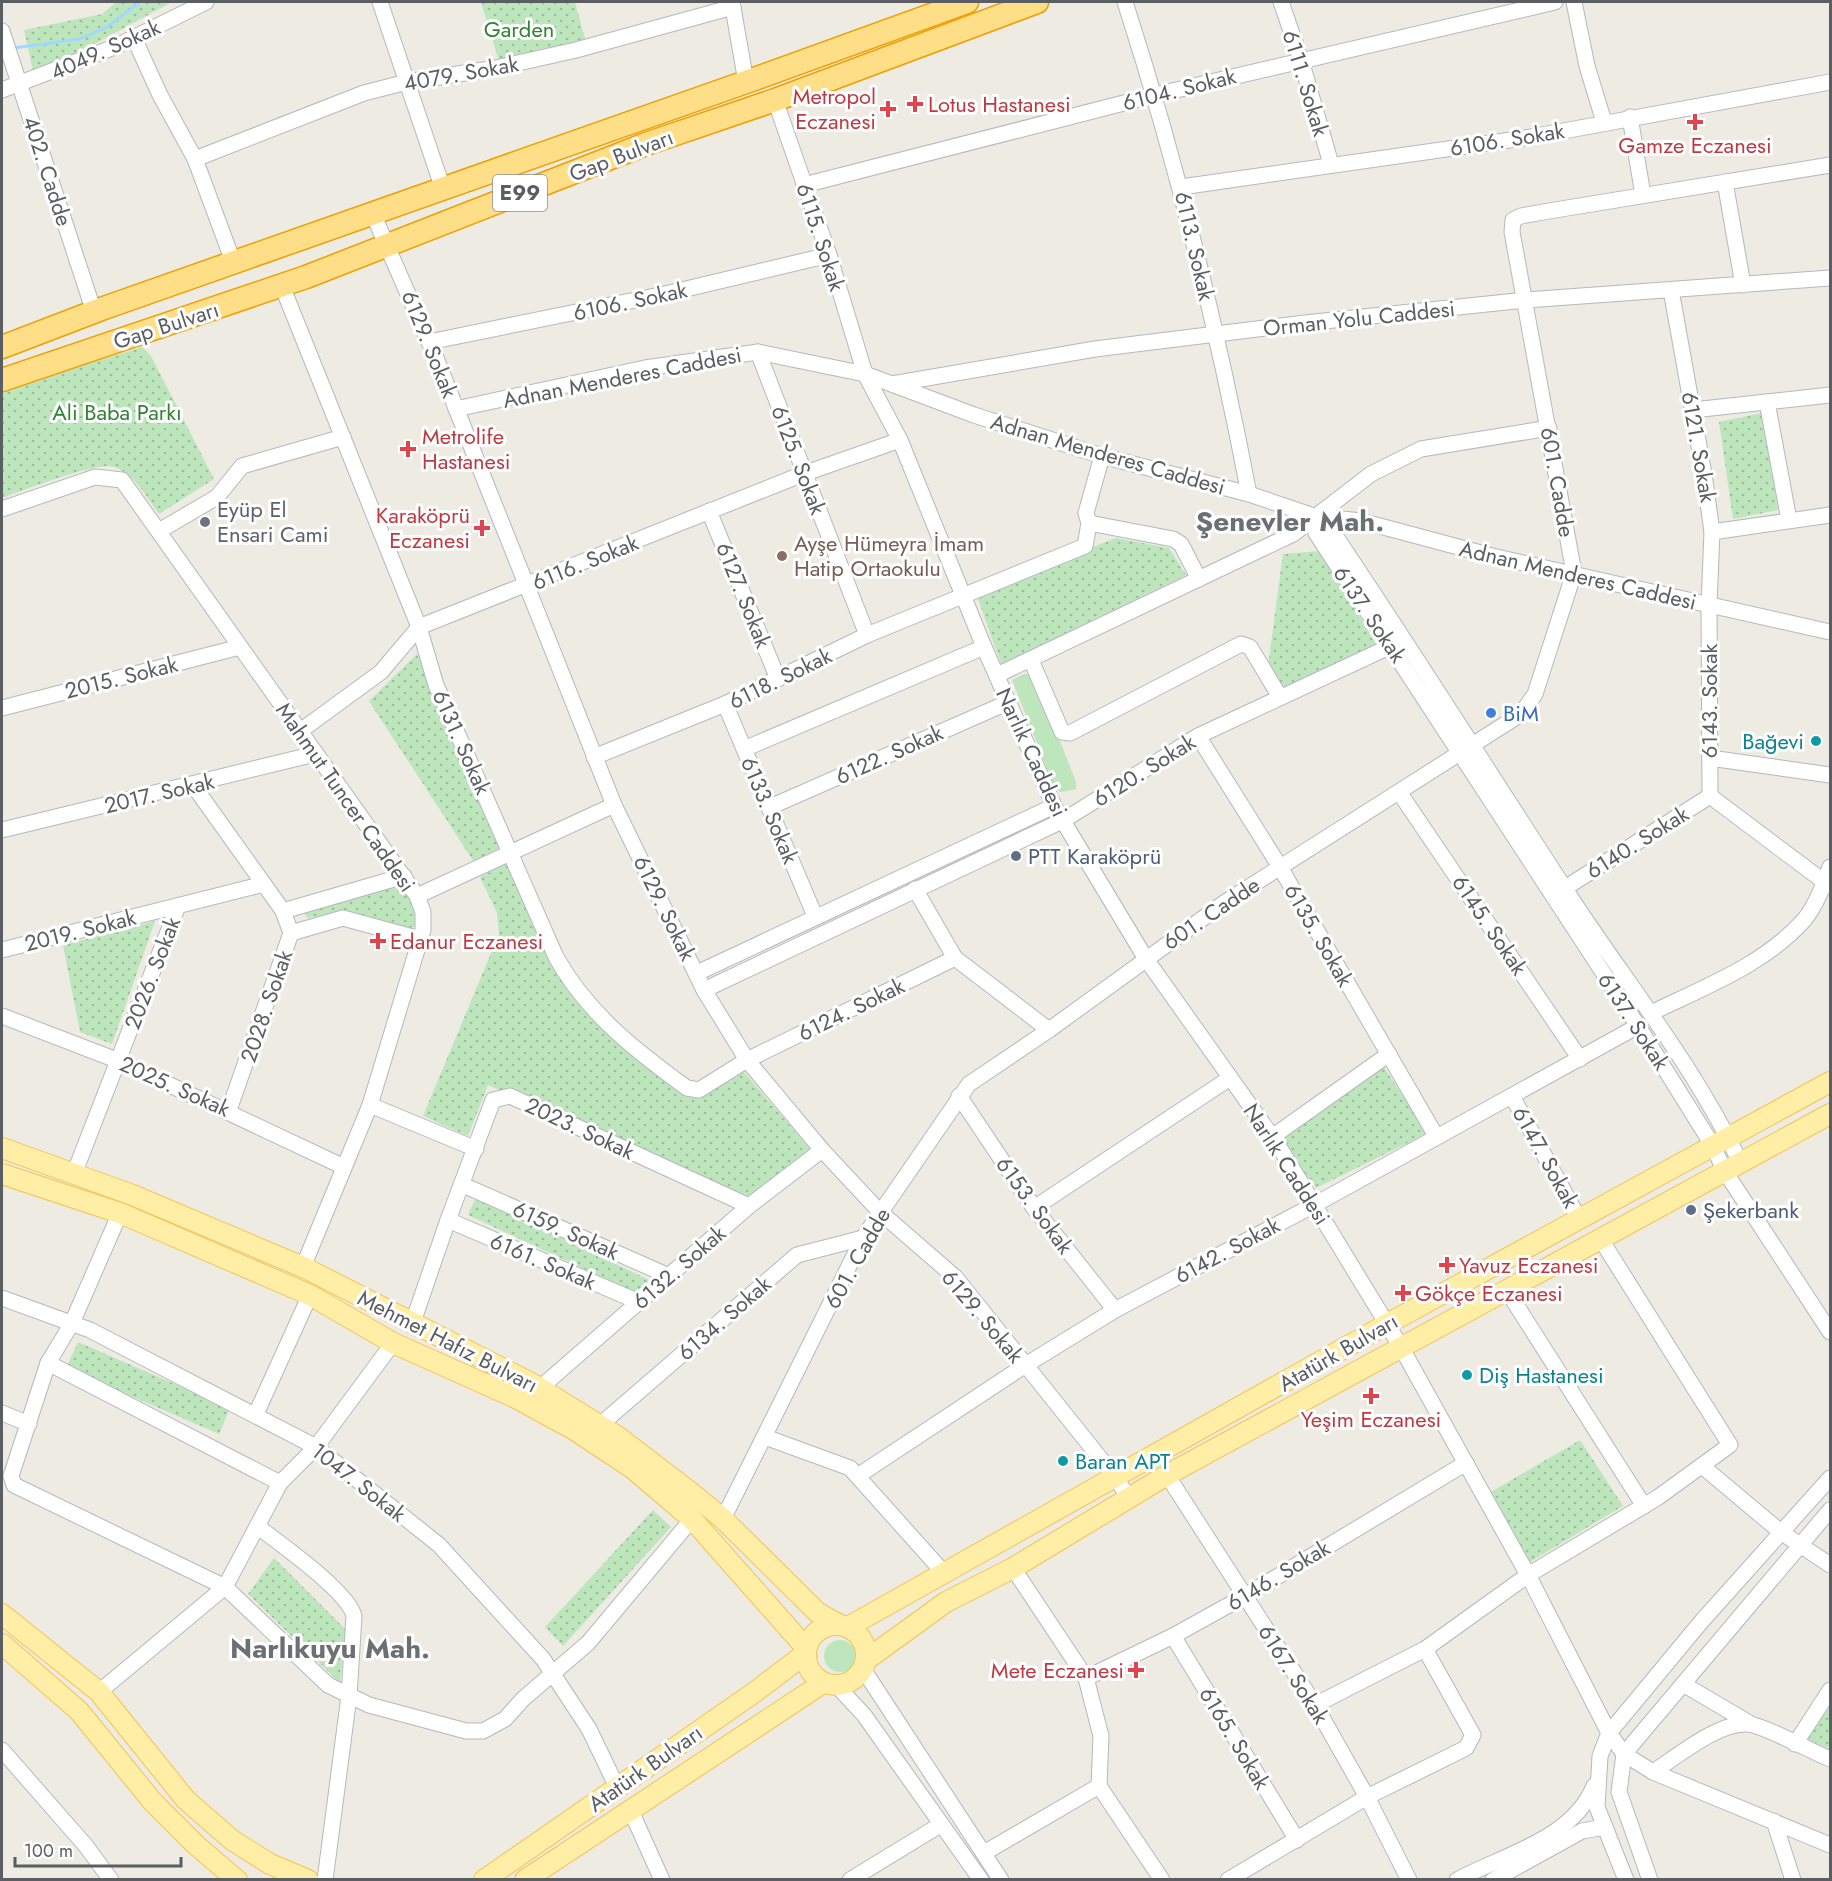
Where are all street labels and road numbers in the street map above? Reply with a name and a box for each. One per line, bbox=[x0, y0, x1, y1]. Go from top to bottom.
street label: 4049. Sokak bbox=[45, 10, 165, 87]
street label: 6111. Sokak bbox=[1275, 26, 1337, 140]
street label: 4079. Sokak bbox=[401, 47, 521, 99]
street label: 6104. Sokak bbox=[1119, 59, 1239, 119]
street label: 402. Cadde bbox=[15, 112, 81, 230]
street label: 6106. Sokak bbox=[1447, 114, 1567, 164]
street label: Gap Bulvarı bbox=[564, 120, 678, 190]
road number: E99 bbox=[493, 175, 547, 211]
street label: 6115. Sokak bbox=[788, 179, 854, 296]
street label: 6113. Sokak bbox=[1167, 188, 1223, 304]
street label: 6106. Sokak bbox=[570, 273, 690, 329]
street label: 6129. Sokak bbox=[394, 285, 466, 403]
street label: Orman Yolu Caddesi bbox=[1261, 292, 1457, 344]
street label: Gap Bulvarı bbox=[109, 293, 223, 357]
street label: Adnan Menderes Caddesi bbox=[500, 338, 744, 416]
street label: 6121. Sokak bbox=[1674, 389, 1725, 505]
street label: 6125. Sokak bbox=[764, 401, 835, 520]
street label: Adnan Menderes Caddesi bbox=[987, 405, 1229, 503]
street label: 601. Cadde bbox=[1533, 425, 1583, 539]
street label: 6116. Sokak bbox=[527, 526, 643, 598]
street label: Adnan Menderes Caddesi bbox=[1456, 532, 1700, 618]
street label: 6127. Sokak bbox=[708, 537, 780, 653]
street label: 6137. Sokak bbox=[1326, 559, 1414, 669]
street label: 6118. Sokak bbox=[723, 639, 837, 717]
street label: 6143. Sokak bbox=[1693, 644, 1725, 758]
street label: 2015. Sokak bbox=[61, 647, 181, 706]
street label: Narlık Caddesi bbox=[988, 682, 1076, 822]
street label: 6131. Sokak bbox=[425, 684, 499, 800]
street label: Mahmut Tuncer Caddesi bbox=[268, 696, 424, 898]
street label: 6122. Sokak bbox=[830, 716, 948, 792]
street label: 6120. Sokak bbox=[1087, 726, 1202, 814]
street label: 6133. Sokak bbox=[733, 752, 807, 869]
street label: 2017. Sokak bbox=[101, 765, 218, 821]
street label: 6140. Sokak bbox=[1579, 798, 1695, 886]
street label: 6129. Sokak bbox=[626, 850, 704, 966]
street label: 6145. Sokak bbox=[1445, 868, 1536, 982]
street label: 601. Cadde bbox=[1156, 869, 1266, 957]
street label: 6135. Sokak bbox=[1277, 878, 1362, 993]
street label: 2019. Sokak bbox=[21, 901, 139, 959]
street label: 2026. Sokak bbox=[116, 912, 188, 1034]
street label: 2028. Sokak bbox=[232, 945, 300, 1067]
street label: 6137. Sokak bbox=[1590, 966, 1678, 1076]
street label: 6124. Sokak bbox=[792, 969, 910, 1049]
street label: 2025. Sokak bbox=[115, 1047, 236, 1125]
street label: 2023. Sokak bbox=[520, 1089, 640, 1167]
street label: Narlık Caddesi bbox=[1236, 1097, 1338, 1231]
street label: 6147. Sokak bbox=[1505, 1100, 1587, 1214]
street label: 6153. Sokak bbox=[989, 1150, 1082, 1261]
street label: 6159. Sokak bbox=[508, 1192, 625, 1268]
street label: 601. Cadde bbox=[816, 1202, 898, 1314]
street label: 6142. Sokak bbox=[1169, 1209, 1286, 1291]
street label: 6132. Sokak bbox=[625, 1217, 733, 1317]
street label: 6161. Sokak bbox=[485, 1224, 601, 1298]
street label: 6129. Sokak bbox=[934, 1262, 1032, 1370]
street label: 6134. Sokak bbox=[670, 1268, 778, 1368]
street label: Mehmet Hafız Bulvarı bbox=[352, 1282, 544, 1400]
street label: Atatürk Bulvarı bbox=[1272, 1305, 1404, 1399]
street label: 1047. Sokak bbox=[305, 1435, 413, 1529]
street label: 6146. Sokak bbox=[1220, 1531, 1336, 1618]
street label: 6167. Sokak bbox=[1251, 1618, 1337, 1730]
street label: 6165. Sokak bbox=[1192, 1681, 1278, 1796]
street label: Atatürk Bulvarı bbox=[581, 1717, 709, 1819]

